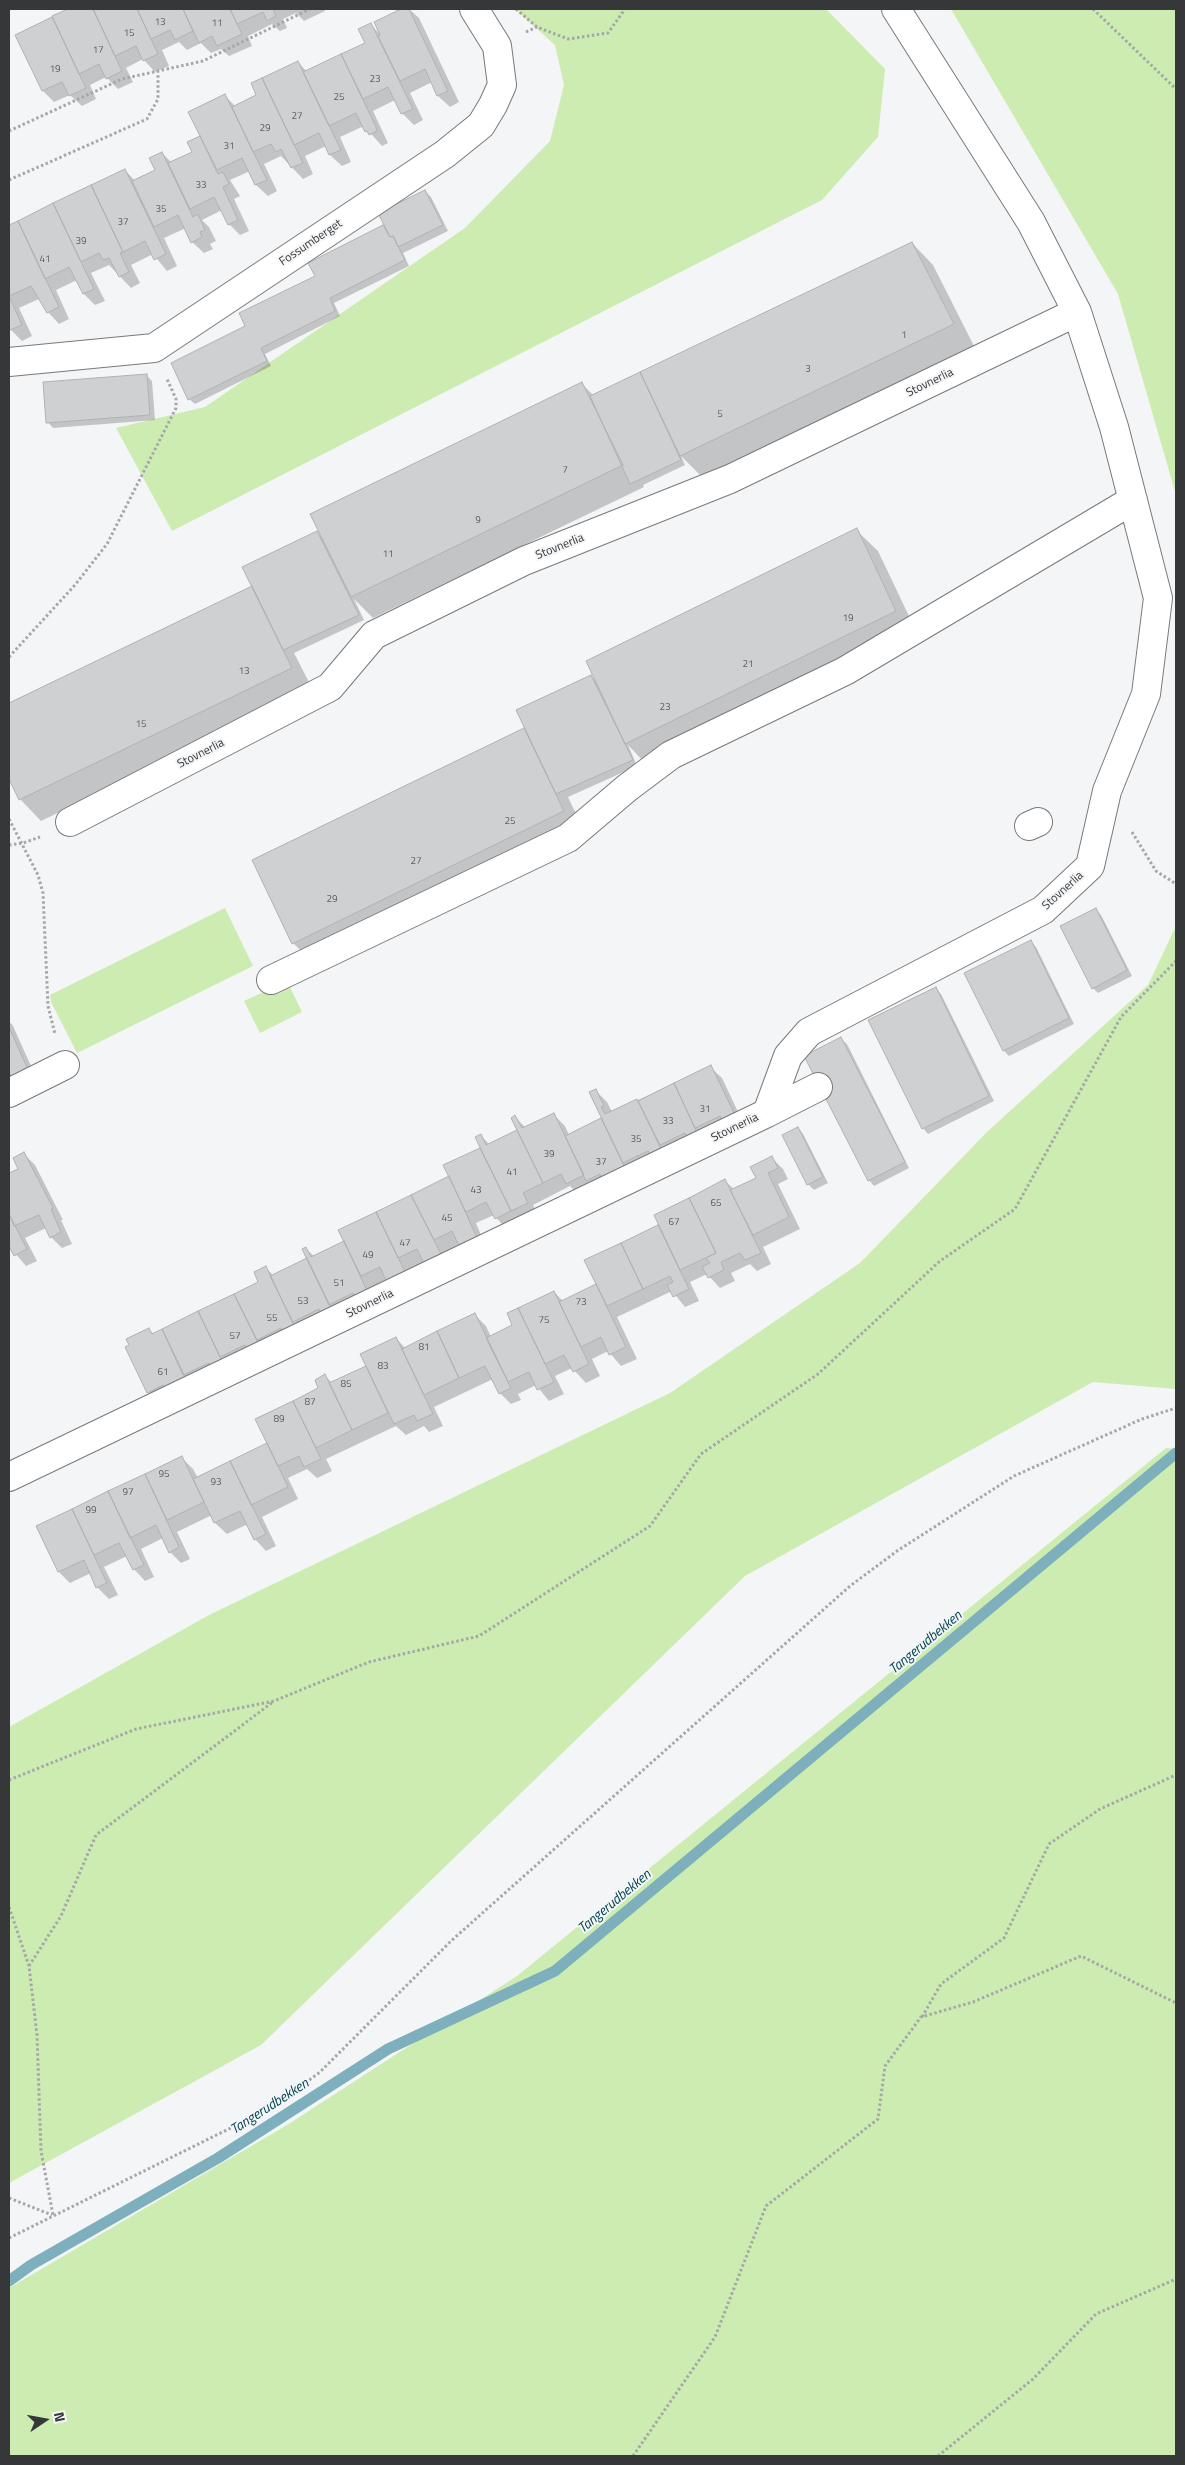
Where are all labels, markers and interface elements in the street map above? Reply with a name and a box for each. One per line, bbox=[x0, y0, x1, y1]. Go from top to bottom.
house number: 13 bbox=[154, 17, 166, 29]
house number: 11 bbox=[211, 18, 223, 30]
house number: 15 bbox=[123, 28, 135, 40]
house number: 17 bbox=[92, 45, 104, 57]
house number: 19 bbox=[49, 64, 61, 76]
house number: 23 bbox=[369, 74, 381, 86]
house number: 25 bbox=[333, 92, 345, 104]
house number: 27 bbox=[291, 111, 303, 123]
house number: 29 bbox=[259, 123, 271, 135]
house number: 31 bbox=[223, 141, 235, 153]
house number: 33 bbox=[195, 180, 207, 192]
house number: 35 bbox=[155, 204, 167, 216]
house number: 37 bbox=[117, 217, 129, 229]
street label: Fossumberget bbox=[277, 217, 345, 269]
house number: 39 bbox=[75, 236, 87, 248]
house number: 41 bbox=[39, 254, 51, 266]
house number: 1 bbox=[901, 330, 907, 342]
house number: 3 bbox=[805, 364, 811, 376]
street label: Stovnerlia bbox=[904, 365, 956, 401]
house number: 5 bbox=[717, 409, 723, 421]
house number: 7 bbox=[562, 465, 568, 477]
house number: 9 bbox=[475, 515, 481, 527]
street label: Stovnerlia bbox=[534, 531, 586, 563]
house number: 11 bbox=[382, 549, 394, 561]
house number: 19 bbox=[842, 613, 854, 625]
house number: 21 bbox=[742, 659, 754, 671]
house number: 13 bbox=[238, 666, 250, 678]
house number: 23 bbox=[659, 702, 671, 714]
house number: 15 bbox=[135, 719, 147, 731]
street label: Stovnerlia bbox=[175, 736, 227, 772]
house number: 25 bbox=[504, 816, 516, 828]
house number: 27 bbox=[410, 856, 422, 868]
street label: Stovnerlia bbox=[1039, 869, 1087, 913]
house number: 29 bbox=[326, 894, 338, 906]
house number: 31 bbox=[699, 1104, 711, 1116]
street label: Stovnerlia bbox=[709, 1110, 761, 1146]
house number: 33 bbox=[662, 1116, 674, 1128]
house number: 35 bbox=[630, 1134, 642, 1146]
house number: 39 bbox=[543, 1149, 555, 1161]
house number: 37 bbox=[595, 1157, 607, 1169]
house number: 41 bbox=[506, 1167, 518, 1179]
house number: 43 bbox=[470, 1185, 482, 1197]
house number: 65 bbox=[710, 1198, 722, 1210]
house number: 45 bbox=[441, 1213, 453, 1225]
house number: 67 bbox=[668, 1217, 680, 1229]
house number: 47 bbox=[399, 1238, 411, 1250]
house number: 49 bbox=[362, 1250, 374, 1262]
house number: 51 bbox=[333, 1278, 345, 1290]
street label: Stovnerlia bbox=[344, 1286, 396, 1322]
house number: 53 bbox=[297, 1296, 309, 1308]
house number: 73 bbox=[575, 1297, 587, 1309]
house number: 55 bbox=[266, 1313, 278, 1325]
house number: 75 bbox=[538, 1315, 550, 1327]
house number: 57 bbox=[229, 1331, 241, 1343]
house number: 81 bbox=[418, 1342, 430, 1354]
house number: 83 bbox=[377, 1361, 389, 1373]
house number: 61 bbox=[157, 1367, 169, 1379]
house number: 85 bbox=[340, 1379, 352, 1391]
house number: 87 bbox=[304, 1397, 316, 1409]
house number: 89 bbox=[273, 1414, 285, 1426]
house number: 95 bbox=[158, 1469, 170, 1481]
house number: 93 bbox=[210, 1477, 222, 1489]
house number: 97 bbox=[122, 1487, 134, 1499]
house number: 99 bbox=[85, 1505, 97, 1517]
water label: Tangerudbekken bbox=[886, 1608, 966, 1678]
water label: Tangerudbekken bbox=[575, 1867, 655, 1937]
water label: Tangerudbekken bbox=[228, 2075, 312, 2139]
north arrow bbox=[20, 2395, 70, 2445]
text: N bbox=[49, 2410, 71, 2424]

